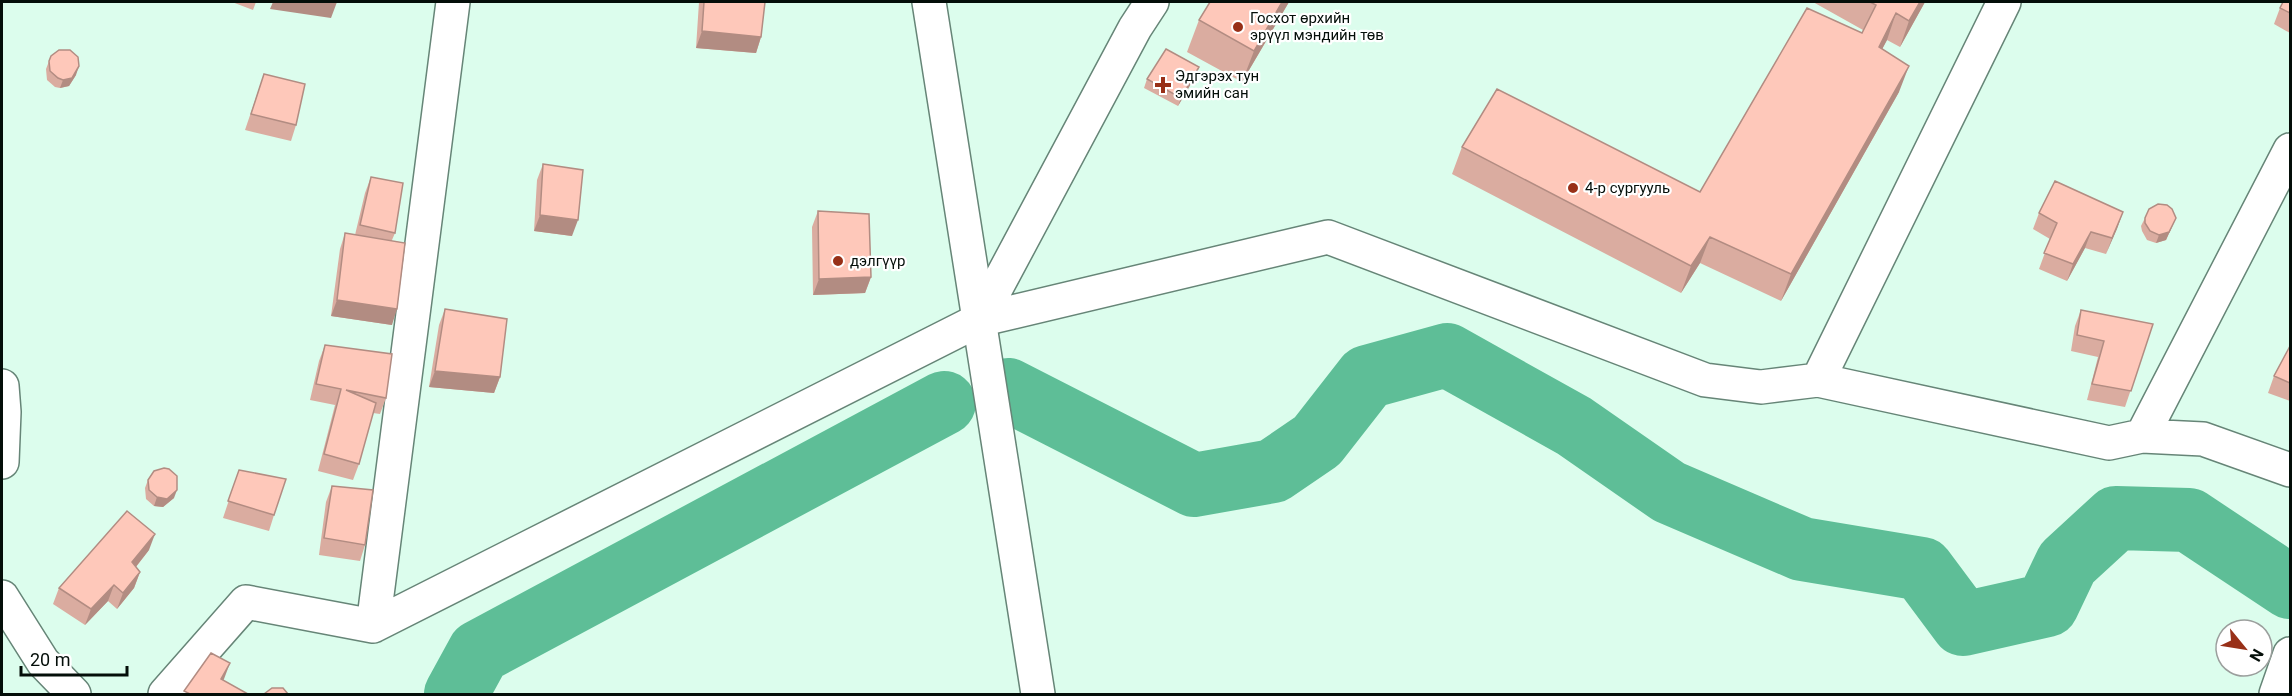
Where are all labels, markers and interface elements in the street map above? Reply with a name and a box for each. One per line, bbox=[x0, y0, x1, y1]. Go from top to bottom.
place label: Госхот өрхийн эрүүл мэндийн төв bbox=[1250, 9, 1384, 44]
marker: Госхот өрхийн эрүүл мэндийн төв bbox=[1231, 20, 1245, 34]
place label: Эдгэрэх тун эмийн сан bbox=[1175, 67, 1259, 102]
marker: Эдгэрэх тун эмийн сан bbox=[1156, 78, 1170, 92]
place label: 4-р сургууль bbox=[1585, 179, 1670, 197]
marker: 4-р сургууль bbox=[1566, 181, 1580, 195]
place label: дэлгүүр bbox=[850, 252, 905, 270]
marker: дэлгүүр bbox=[831, 254, 845, 268]
north arrow bbox=[2214, 618, 2274, 678]
scale bar bbox=[21, 639, 128, 677]
text: N bbox=[2246, 646, 2268, 665]
text: 20 m bbox=[30, 649, 70, 670]

